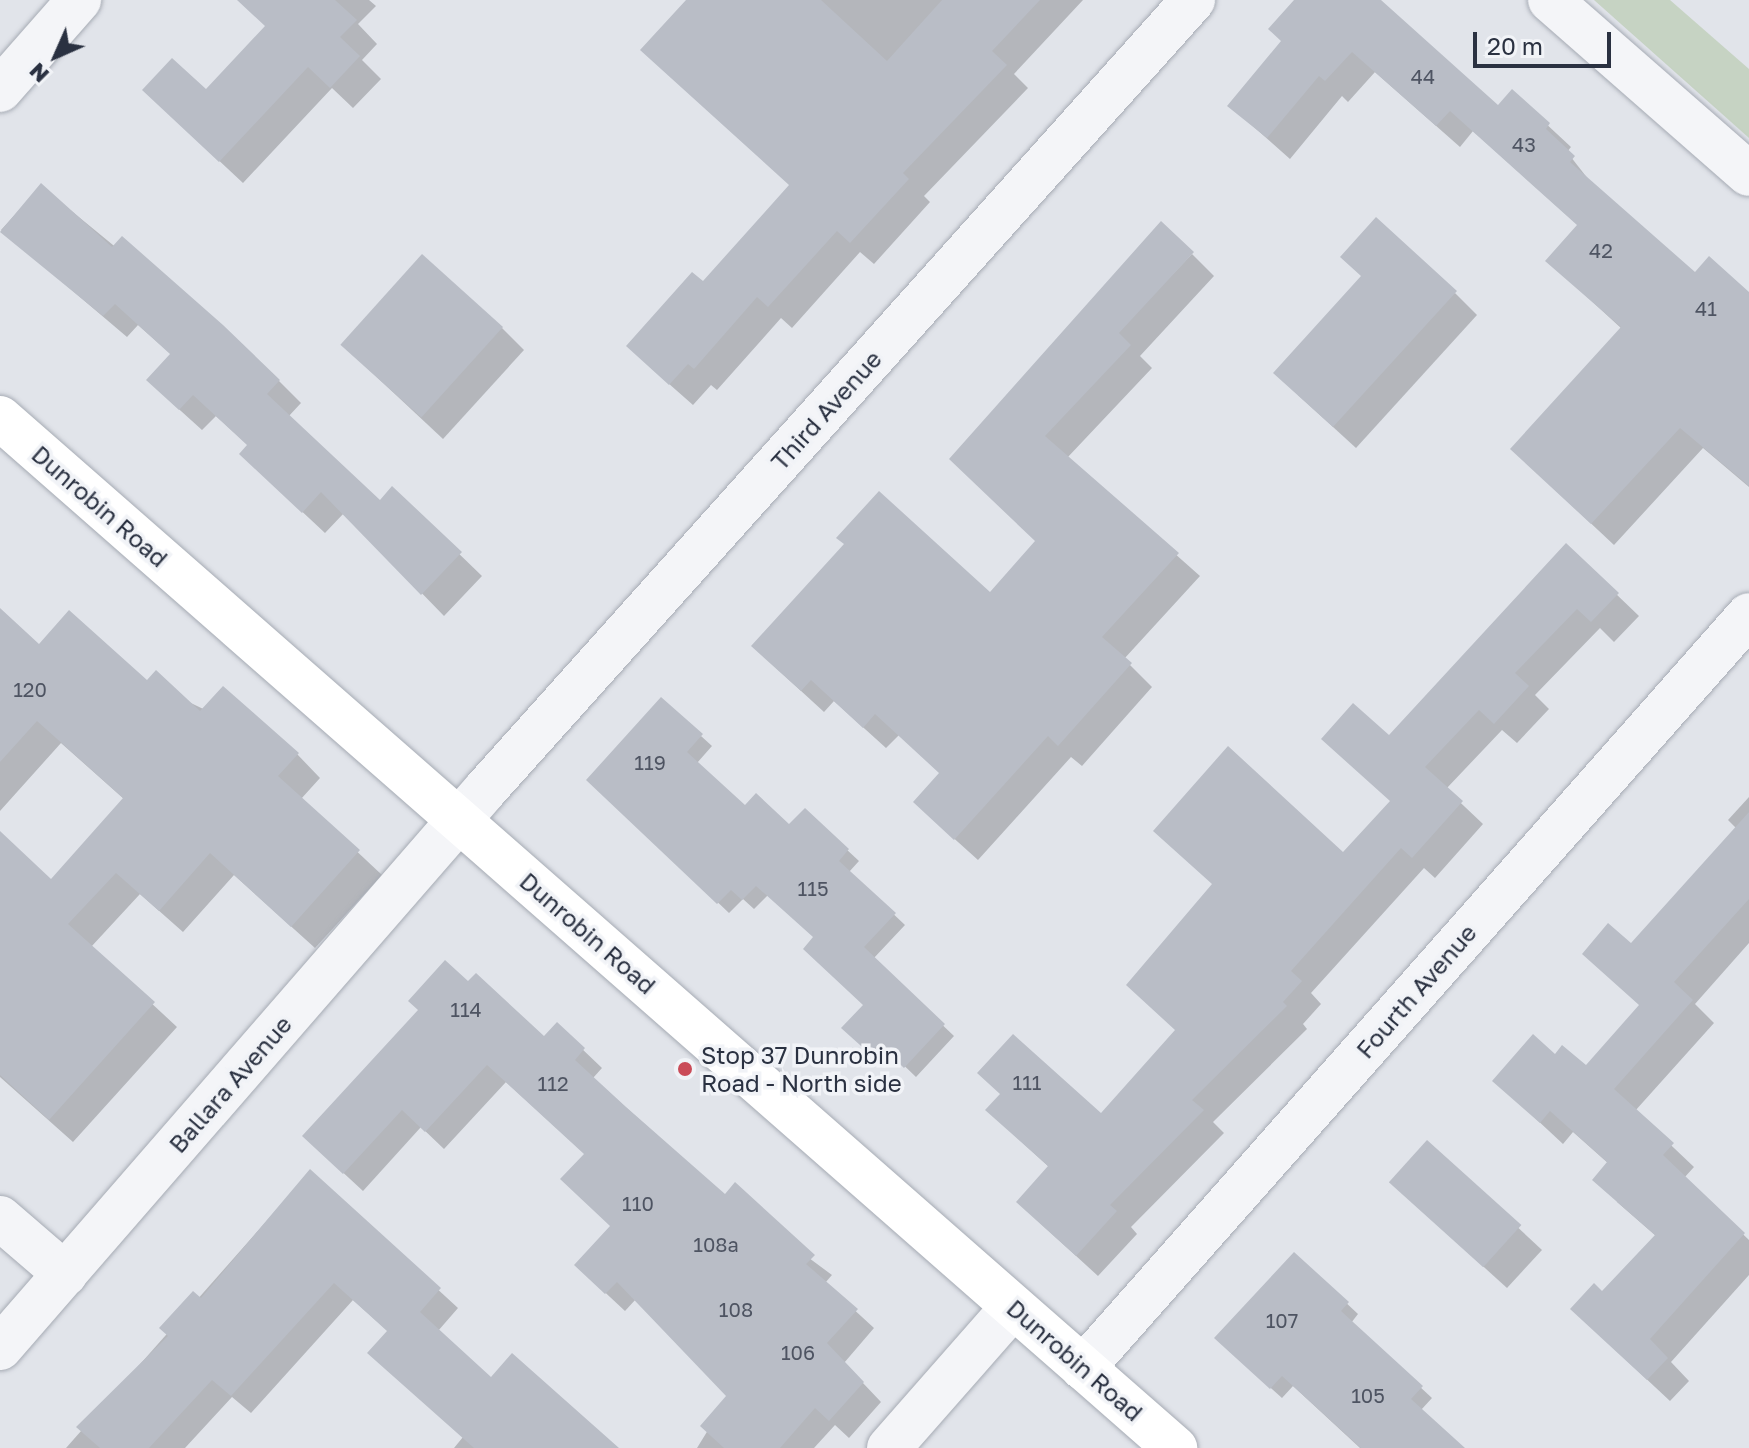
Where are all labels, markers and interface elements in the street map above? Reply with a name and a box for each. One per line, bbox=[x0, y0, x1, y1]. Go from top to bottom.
north arrow bbox=[16, 16, 96, 96]
scale bar bbox=[1477, 16, 1615, 66]
text: 20 m bbox=[1487, 31, 1543, 60]
text: N bbox=[23, 58, 54, 89]
house number: 44 bbox=[1411, 64, 1435, 88]
house number: 43 bbox=[1512, 132, 1536, 156]
house number: 42 bbox=[1589, 238, 1613, 262]
house number: 41 bbox=[1695, 296, 1717, 320]
street label: Third Avenue bbox=[765, 344, 887, 476]
street label: Dunrobin Road bbox=[26, 439, 174, 573]
house number: 120 bbox=[13, 677, 47, 701]
house number: 119 bbox=[634, 750, 666, 774]
street label: Dunrobin Road bbox=[514, 866, 662, 1000]
house number: 115 bbox=[798, 876, 828, 900]
street label: Fourth Avenue bbox=[1350, 918, 1482, 1064]
house number: 114 bbox=[450, 997, 482, 1021]
street label: Ballara Avenue bbox=[163, 1010, 297, 1158]
place label: Stop 37 Dunrobin Road - North side bbox=[701, 1041, 902, 1097]
marker: Stop 37 Dunrobin Road - North side bbox=[676, 1060, 694, 1078]
house number: 111 bbox=[1012, 1070, 1042, 1094]
house number: 112 bbox=[538, 1071, 568, 1095]
house number: 110 bbox=[622, 1191, 654, 1215]
house number: 108a bbox=[693, 1232, 739, 1256]
street label: Dunrobin Road bbox=[1001, 1293, 1149, 1427]
house number: 108 bbox=[719, 1297, 753, 1321]
house number: 107 bbox=[1266, 1308, 1298, 1332]
house number: 106 bbox=[781, 1340, 815, 1364]
house number: 105 bbox=[1351, 1383, 1385, 1407]

